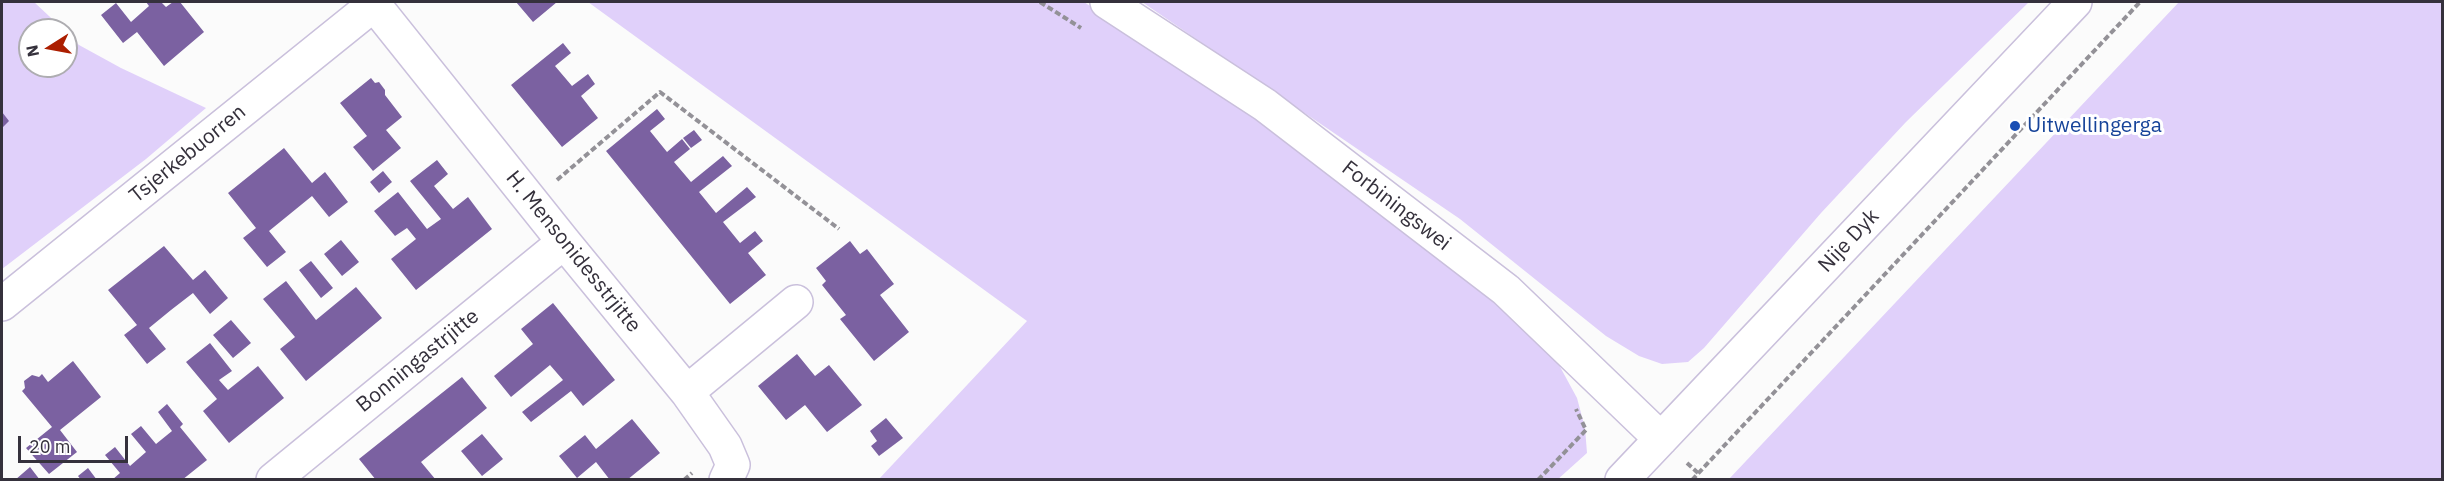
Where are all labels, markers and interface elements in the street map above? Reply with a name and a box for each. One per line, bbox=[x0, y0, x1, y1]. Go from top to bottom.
north arrow bbox=[18, 18, 78, 78]
text: N bbox=[21, 43, 43, 59]
street label: Tsjerkebuorren bbox=[125, 99, 251, 209]
place label: Uitwellingerga bbox=[2027, 113, 2162, 139]
marker: Uitwellingerga bbox=[2008, 119, 2022, 133]
street label: Forbiningswei bbox=[1337, 156, 1455, 256]
street label: H. Mensonidesstrjitte bbox=[500, 166, 646, 338]
street label: Nije Dyk bbox=[1813, 204, 1885, 278]
street label: Bonningastrjitte bbox=[352, 304, 484, 418]
scale bar bbox=[21, 424, 130, 462]
text: 20 m bbox=[29, 435, 71, 458]

